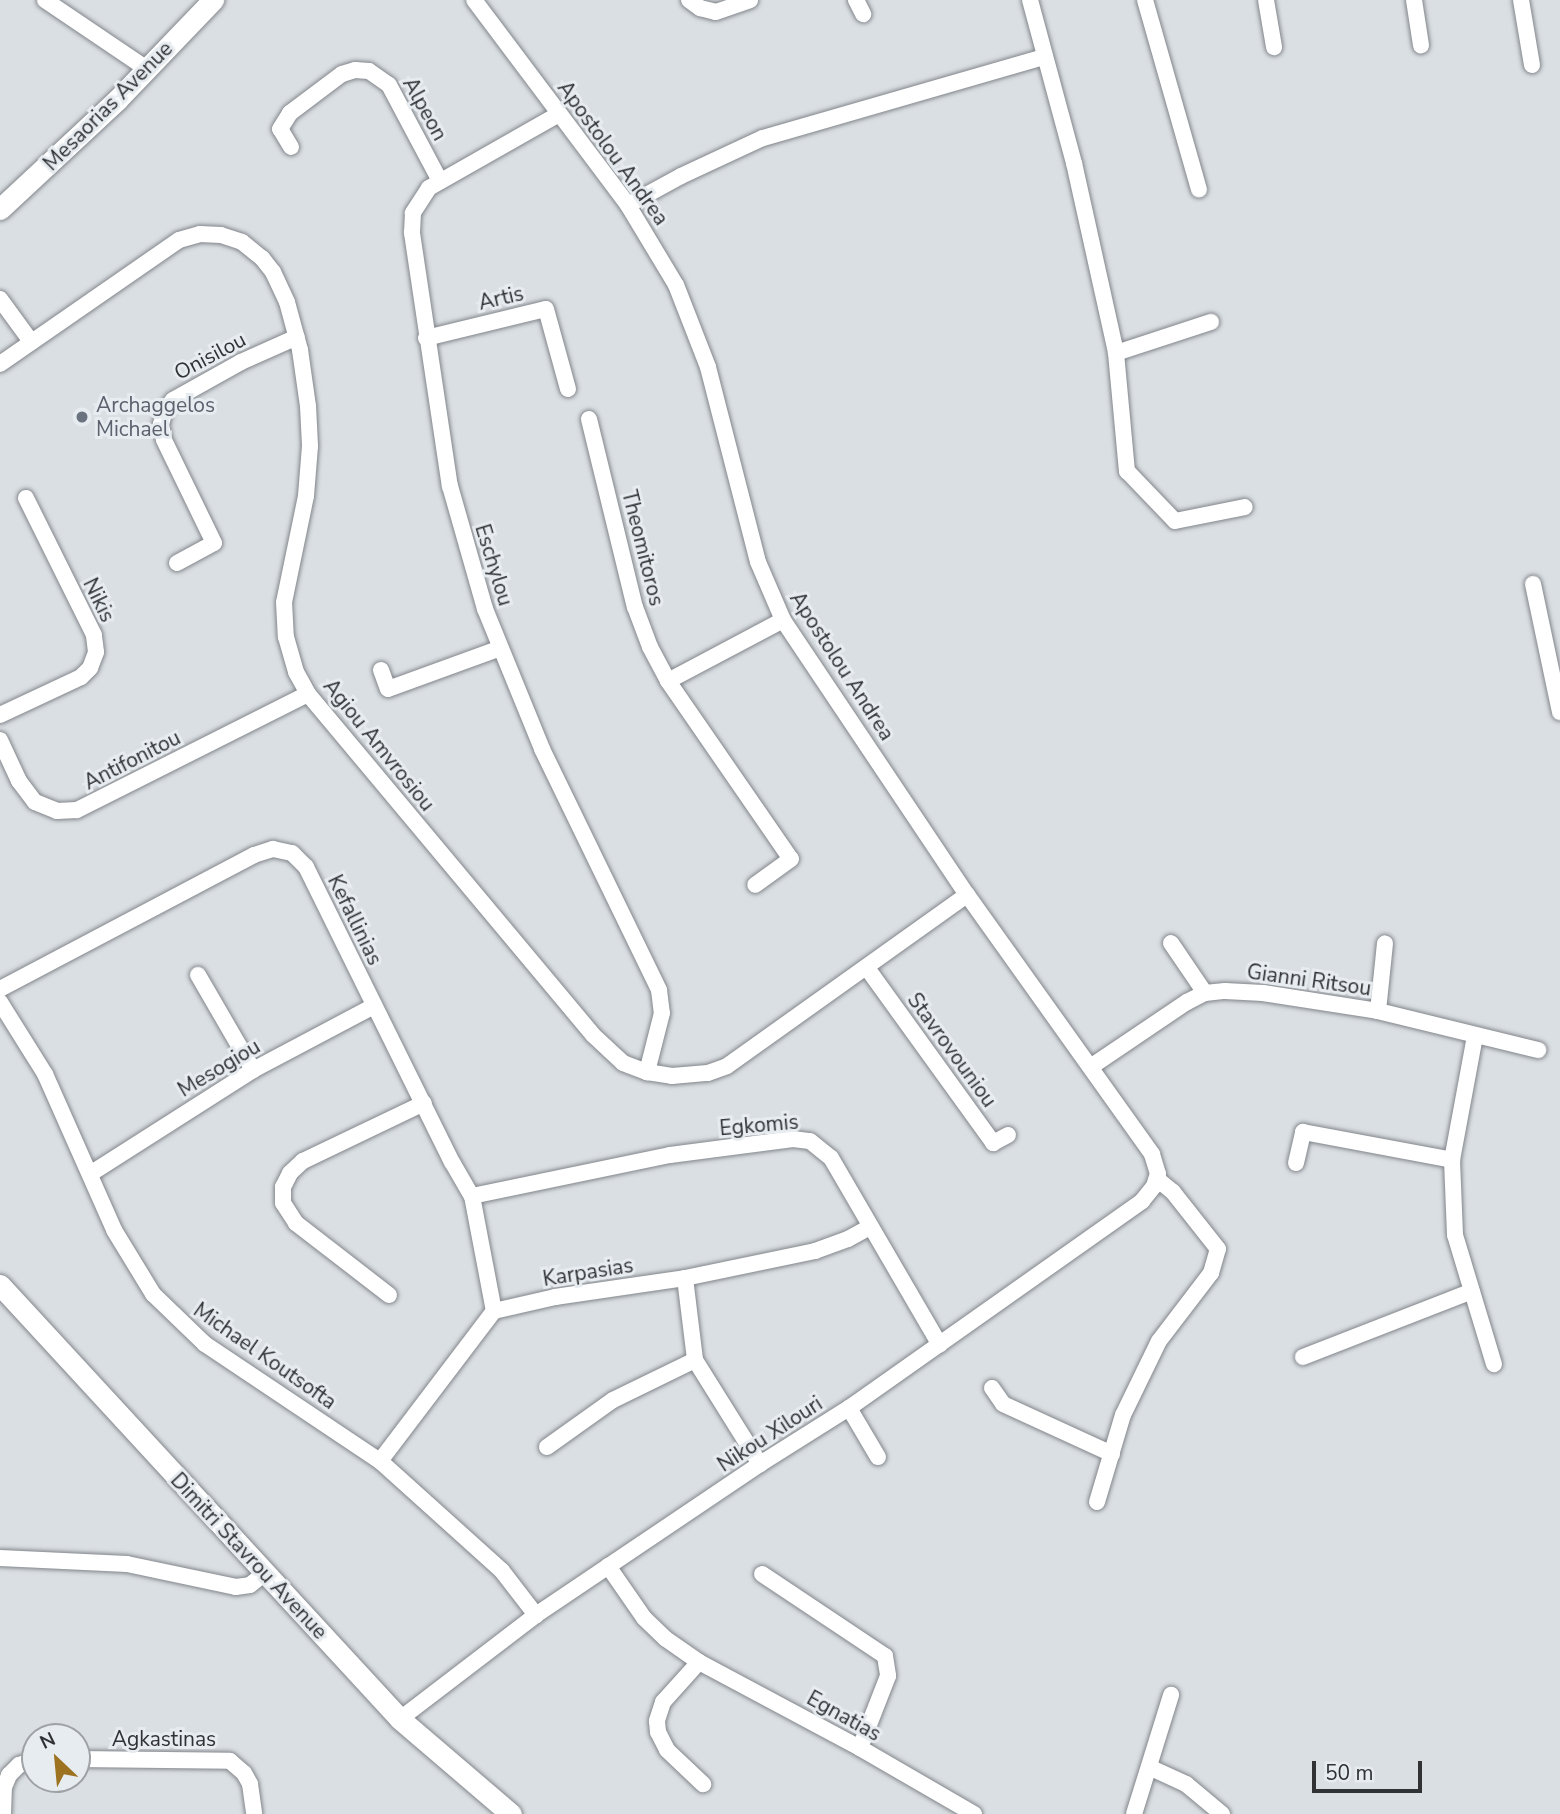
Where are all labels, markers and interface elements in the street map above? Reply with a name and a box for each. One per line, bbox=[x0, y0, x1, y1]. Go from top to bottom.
street label: Mesaorias Avenue bbox=[38, 36, 178, 176]
street label: Alpeon bbox=[397, 73, 453, 145]
street label: Apostolou Andrea bbox=[552, 76, 674, 230]
street label: Artis bbox=[476, 281, 526, 315]
street label: Onisilou bbox=[170, 327, 250, 385]
place label: Archaggelos Michael bbox=[96, 392, 215, 442]
marker: Archaggelos Michael bbox=[74, 409, 90, 425]
street label: Theomitoros bbox=[616, 488, 670, 608]
street label: Eschylou bbox=[470, 521, 518, 609]
street label: Nikis bbox=[78, 574, 120, 626]
street label: Apostolou Andrea bbox=[785, 587, 899, 745]
street label: Agiou Amvrosiou bbox=[318, 674, 440, 816]
street label: Antifonitou bbox=[79, 725, 185, 795]
street label: Kefallinias bbox=[322, 871, 388, 969]
street label: Gianni Ritsou bbox=[1245, 959, 1373, 1001]
street label: Stavrovouniou bbox=[902, 988, 1002, 1112]
street label: Mesogiou bbox=[173, 1034, 265, 1102]
street label: Egkomis bbox=[718, 1109, 800, 1141]
street label: Karpasias bbox=[541, 1252, 635, 1292]
street label: Michael Koutsofta bbox=[189, 1297, 341, 1415]
street label: Nikou Xilouri bbox=[713, 1391, 827, 1477]
street label: Dimitri Stavrou Avenue bbox=[165, 1468, 333, 1644]
street label: Egnatias bbox=[802, 1685, 886, 1747]
north arrow bbox=[21, 1723, 91, 1793]
text: N bbox=[36, 1726, 60, 1756]
street label: Agkastinas bbox=[112, 1726, 216, 1752]
scale bar bbox=[1315, 1748, 1425, 1792]
text: 50 m bbox=[1325, 1759, 1374, 1787]

